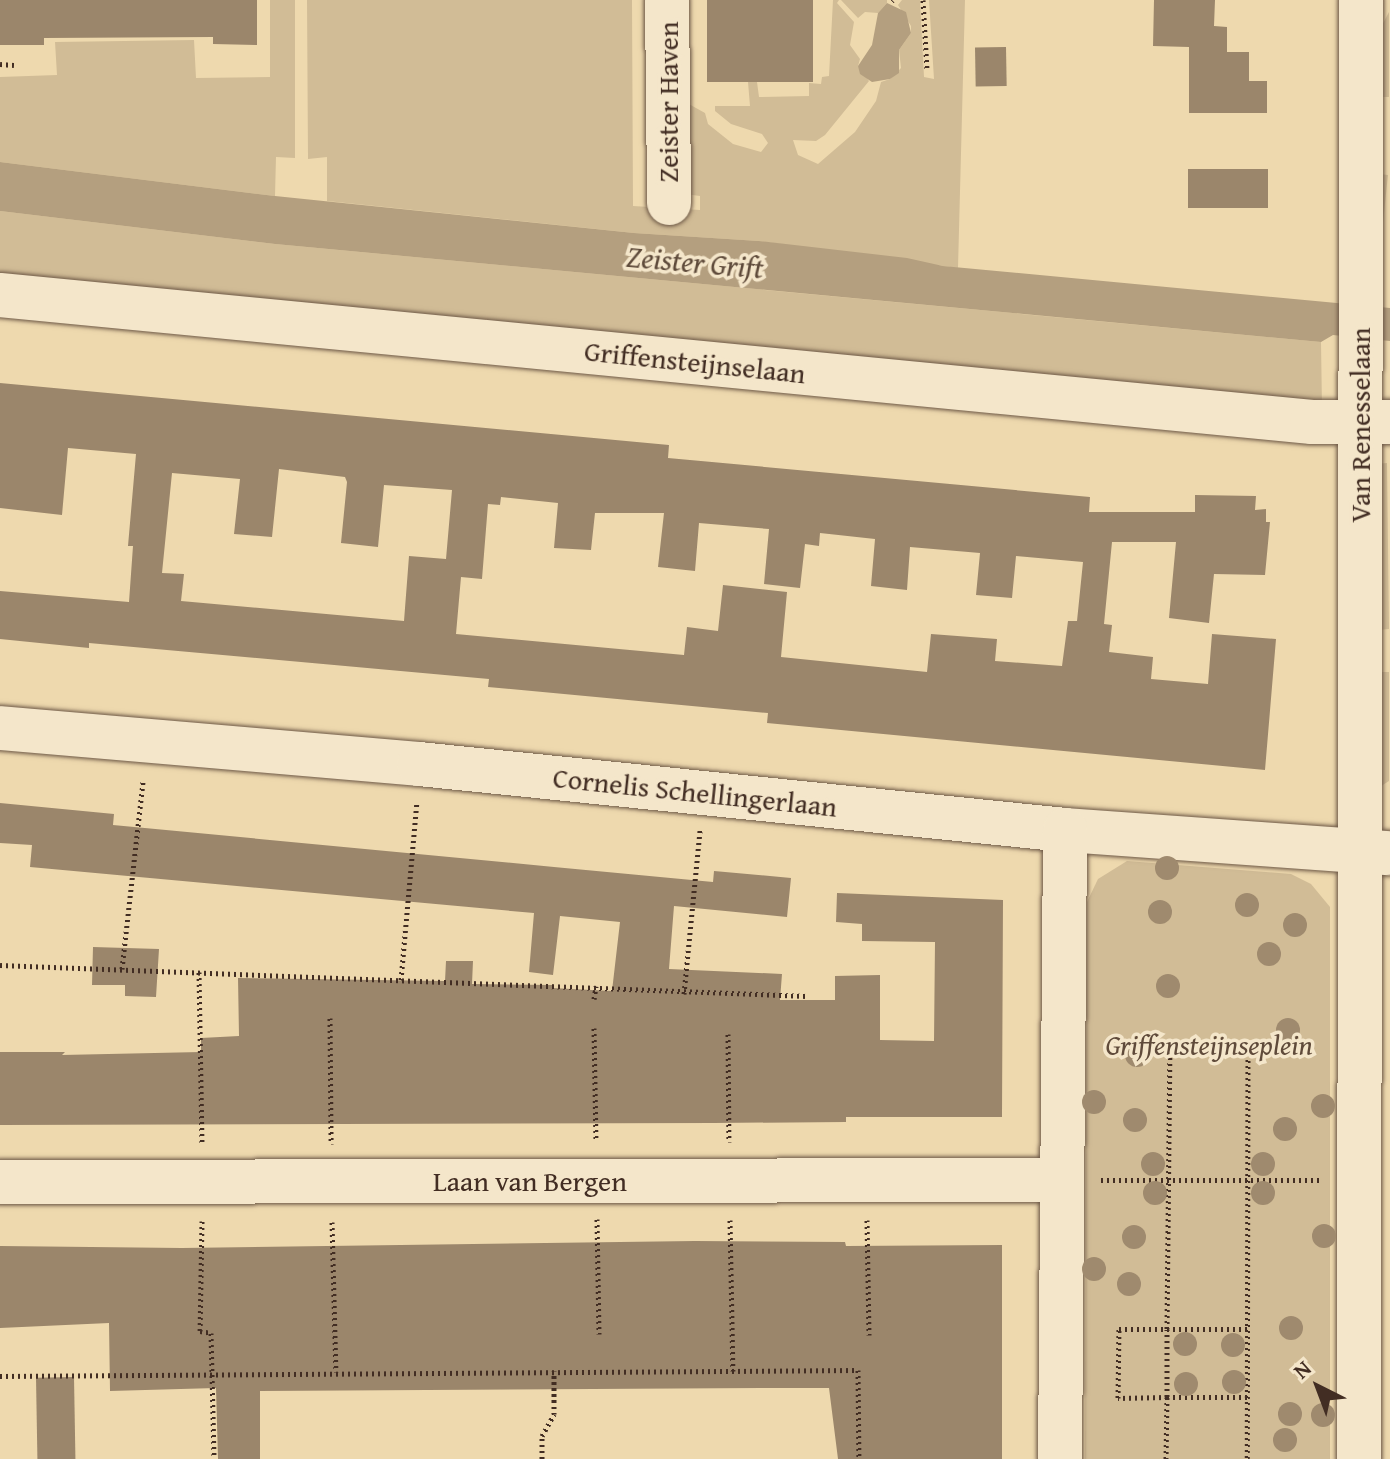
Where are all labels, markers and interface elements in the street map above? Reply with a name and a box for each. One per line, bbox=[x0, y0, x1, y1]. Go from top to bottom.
street label: Zeister Haven bbox=[651, 21, 685, 183]
water label: Zeister Grift bbox=[625, 238, 765, 286]
street label: Van Renesselaan bbox=[1343, 327, 1377, 523]
street label: Griffensteijnselaan bbox=[583, 334, 807, 390]
street label: Cornelis Schellingerlaan bbox=[551, 760, 839, 824]
park label: Griffensteijnseplein bbox=[1105, 1028, 1313, 1062]
street label: Laan van Bergen bbox=[433, 1164, 627, 1198]
north arrow bbox=[1278, 1347, 1358, 1427]
text: N bbox=[1286, 1352, 1318, 1386]

